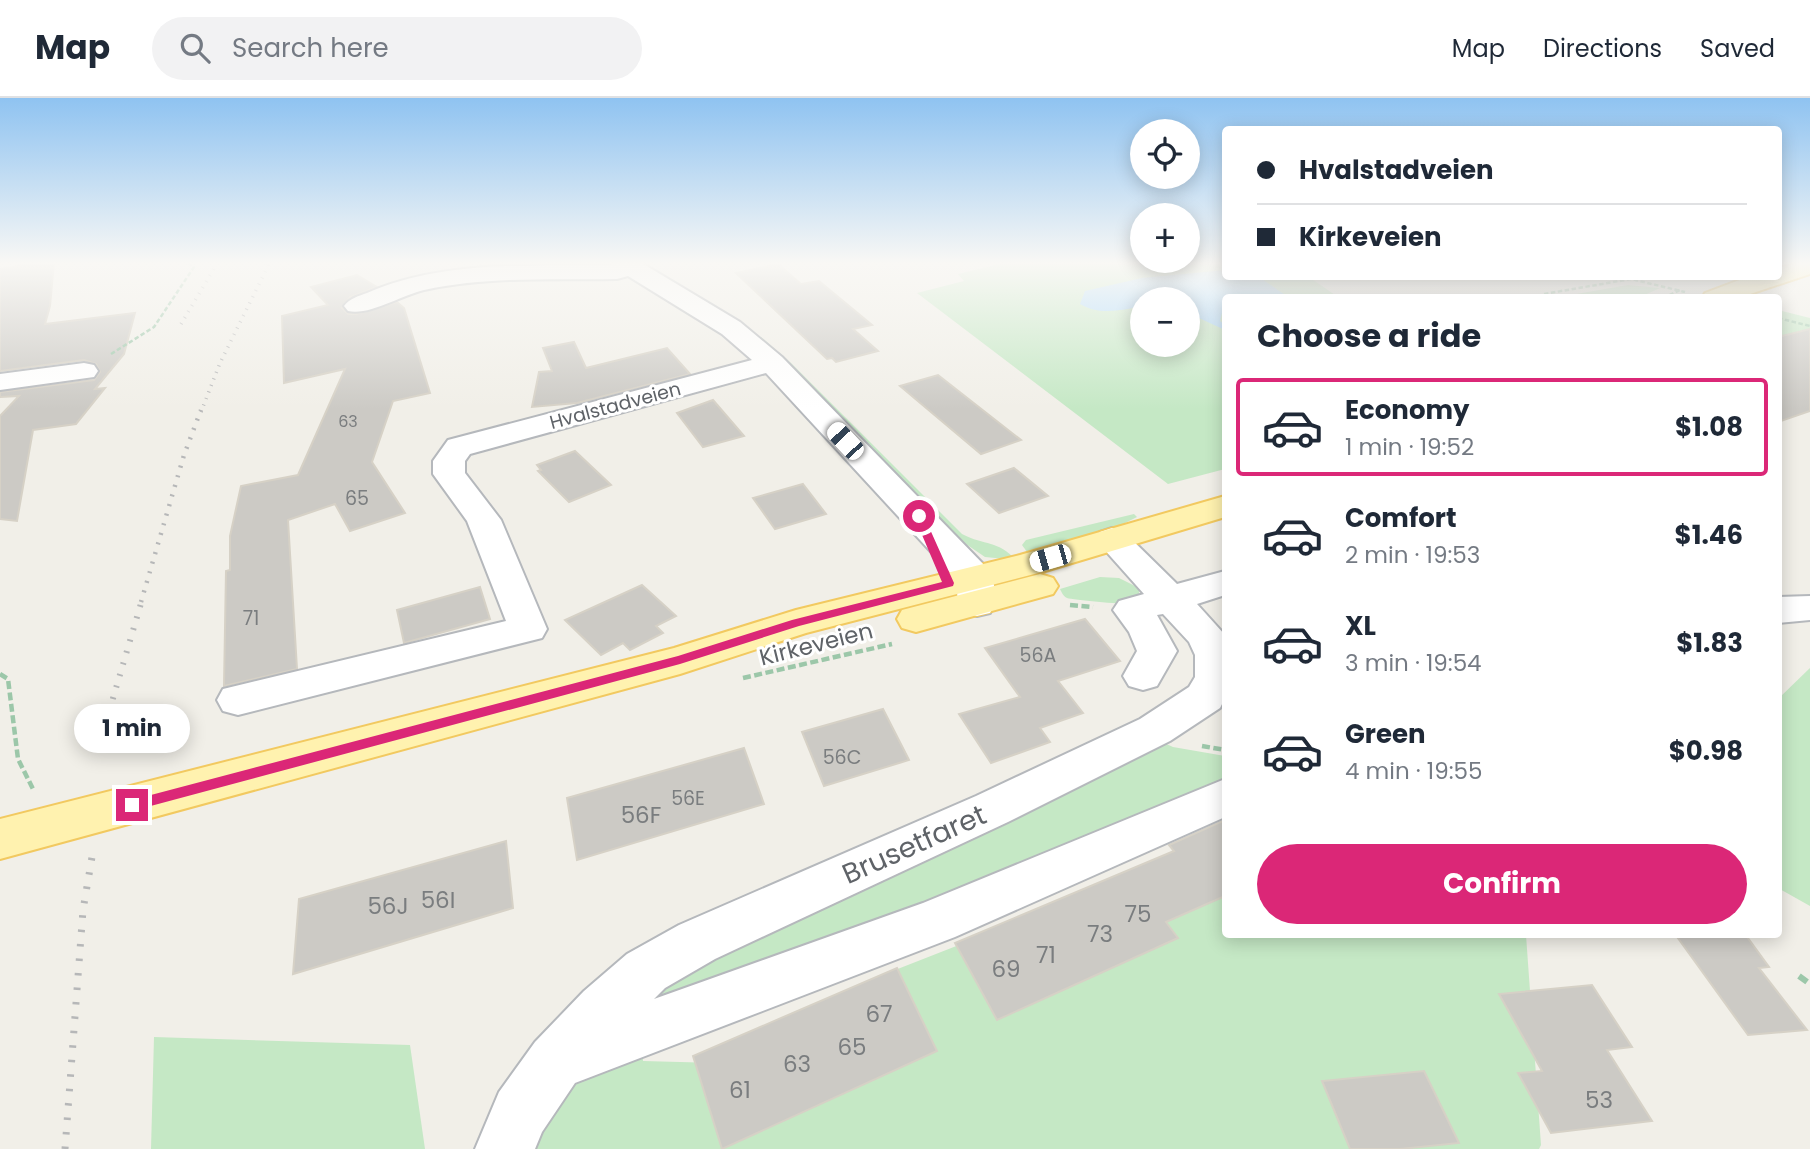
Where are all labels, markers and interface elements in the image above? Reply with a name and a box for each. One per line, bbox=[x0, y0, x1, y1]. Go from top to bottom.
search box bbox=[152, 17, 642, 80]
text: Map bbox=[35, 24, 110, 71]
icon: search bbox=[176, 29, 214, 67]
text: Search here bbox=[232, 30, 389, 66]
text: Map bbox=[1452, 32, 1505, 65]
text: Directions bbox=[1543, 32, 1662, 65]
text: Saved bbox=[1700, 32, 1775, 65]
map controls bbox=[1130, 119, 1200, 357]
button: locate bbox=[1130, 119, 1200, 189]
text: Hvalstadveien bbox=[1299, 152, 1493, 188]
button: + bbox=[1130, 203, 1200, 273]
text: Kirkeveien bbox=[1299, 219, 1442, 255]
button: − bbox=[1130, 287, 1200, 357]
text: Choose a ride bbox=[1257, 313, 1481, 358]
street label: Hvalstadveien bbox=[546, 375, 684, 436]
text: Economy bbox=[1345, 392, 1469, 428]
icon: car bbox=[1261, 396, 1324, 459]
text: $1.08 bbox=[1675, 409, 1743, 445]
house number: 63 bbox=[338, 410, 358, 433]
car bbox=[823, 418, 868, 464]
text: 1 min · 19:52 bbox=[1345, 431, 1474, 463]
house number: 65 bbox=[345, 485, 369, 512]
route start bbox=[903, 500, 935, 532]
text: Comfort bbox=[1345, 500, 1457, 536]
icon: car bbox=[1261, 504, 1324, 567]
text: $1.46 bbox=[1675, 517, 1743, 553]
text: 2 min · 19:53 bbox=[1345, 539, 1480, 571]
car bbox=[1027, 542, 1074, 574]
house number: 71 bbox=[243, 605, 259, 632]
text: XL bbox=[1345, 608, 1376, 644]
icon: car bbox=[1261, 612, 1324, 675]
street label: Kirkeveien bbox=[756, 614, 876, 674]
text: $1.83 bbox=[1676, 625, 1743, 661]
house number: 56A bbox=[1020, 642, 1057, 669]
text: 3 min · 19:54 bbox=[1345, 647, 1482, 679]
callout: 1 min bbox=[74, 704, 190, 752]
text: 1 min bbox=[102, 712, 162, 744]
text: Green bbox=[1345, 716, 1426, 752]
icon: car bbox=[1261, 720, 1324, 783]
text: $0.98 bbox=[1669, 733, 1743, 769]
house number: 56C bbox=[823, 744, 861, 771]
text: 4 min · 19:55 bbox=[1345, 755, 1482, 787]
house number: 56E bbox=[671, 785, 705, 812]
route end bbox=[116, 789, 148, 821]
street label: Brusetfaret bbox=[836, 795, 992, 894]
house number: 56F bbox=[621, 799, 661, 831]
button: Confirm bbox=[1257, 844, 1747, 924]
house number: 56I bbox=[421, 884, 455, 916]
house number: 56J bbox=[367, 890, 409, 922]
house number: 75 bbox=[1124, 898, 1152, 930]
house number: 73 bbox=[1087, 918, 1113, 950]
house number: 71 bbox=[1036, 939, 1056, 971]
house number: 69 bbox=[991, 953, 1021, 985]
house number: 67 bbox=[865, 998, 893, 1030]
house number: 65 bbox=[837, 1031, 867, 1063]
house number: 63 bbox=[783, 1048, 811, 1080]
house number: 61 bbox=[729, 1074, 751, 1106]
house number: 53 bbox=[1585, 1084, 1613, 1116]

